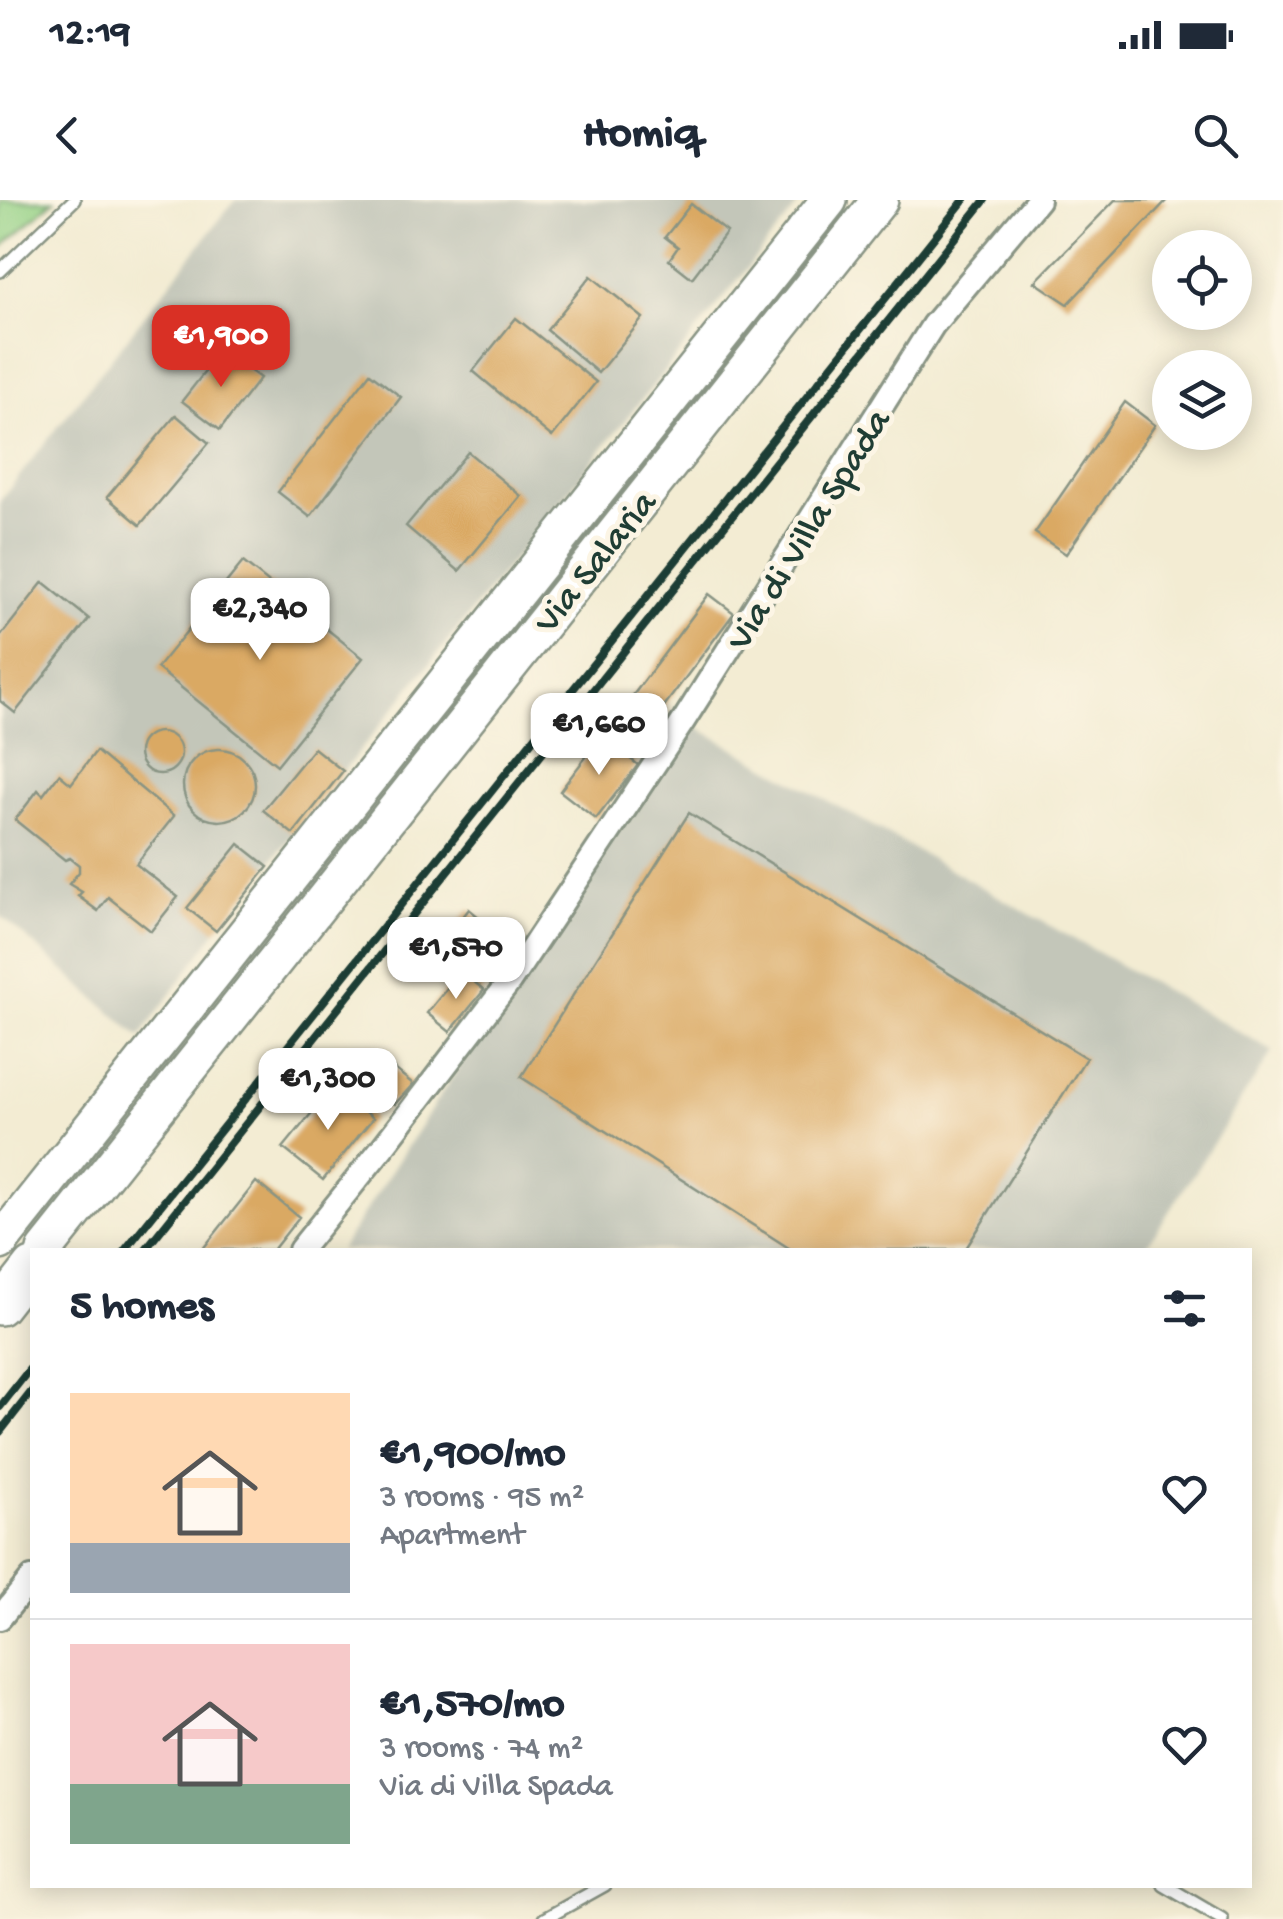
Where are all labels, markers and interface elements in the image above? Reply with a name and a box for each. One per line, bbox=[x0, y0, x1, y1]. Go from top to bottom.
text: 12:19 bbox=[50, 13, 130, 57]
icon: back bbox=[40, 108, 95, 163]
icon: search bbox=[1188, 108, 1243, 163]
text: Homiq bbox=[583, 109, 700, 162]
map controls bbox=[1152, 230, 1252, 450]
button: locate bbox=[1152, 230, 1252, 330]
pin: €1,900 bbox=[140, 305, 302, 390]
text: €1,900 bbox=[174, 318, 268, 356]
button: layers bbox=[1152, 350, 1252, 450]
street label: Via di Villa Spada bbox=[719, 401, 904, 661]
street label: Via Salaria bbox=[526, 482, 670, 645]
pin: €2,340 bbox=[179, 578, 341, 663]
text: €2,340 bbox=[213, 591, 307, 629]
pin: €1,660 bbox=[518, 693, 680, 778]
text: €1,660 bbox=[553, 706, 645, 744]
pin: €1,570 bbox=[375, 917, 537, 1002]
text: €1,570 bbox=[409, 930, 503, 968]
pin: €1,300 bbox=[247, 1048, 409, 1133]
text: €1,300 bbox=[281, 1061, 375, 1099]
icon: filters bbox=[1157, 1281, 1212, 1336]
text: 5 homes bbox=[70, 1284, 213, 1333]
text: €1,900/mo bbox=[380, 1431, 566, 1480]
icon: home bbox=[150, 1433, 270, 1553]
icon: heart bbox=[1157, 1466, 1212, 1521]
text: 3 rooms · 95 m² bbox=[380, 1480, 584, 1518]
text: Apartment bbox=[380, 1518, 524, 1556]
text: €1,570/mo bbox=[380, 1682, 565, 1731]
icon: home bbox=[150, 1684, 270, 1804]
icon: heart bbox=[1157, 1717, 1212, 1772]
text: 3 rooms · 74 m² bbox=[380, 1731, 583, 1769]
text: Via di Villa Spada bbox=[380, 1769, 612, 1807]

